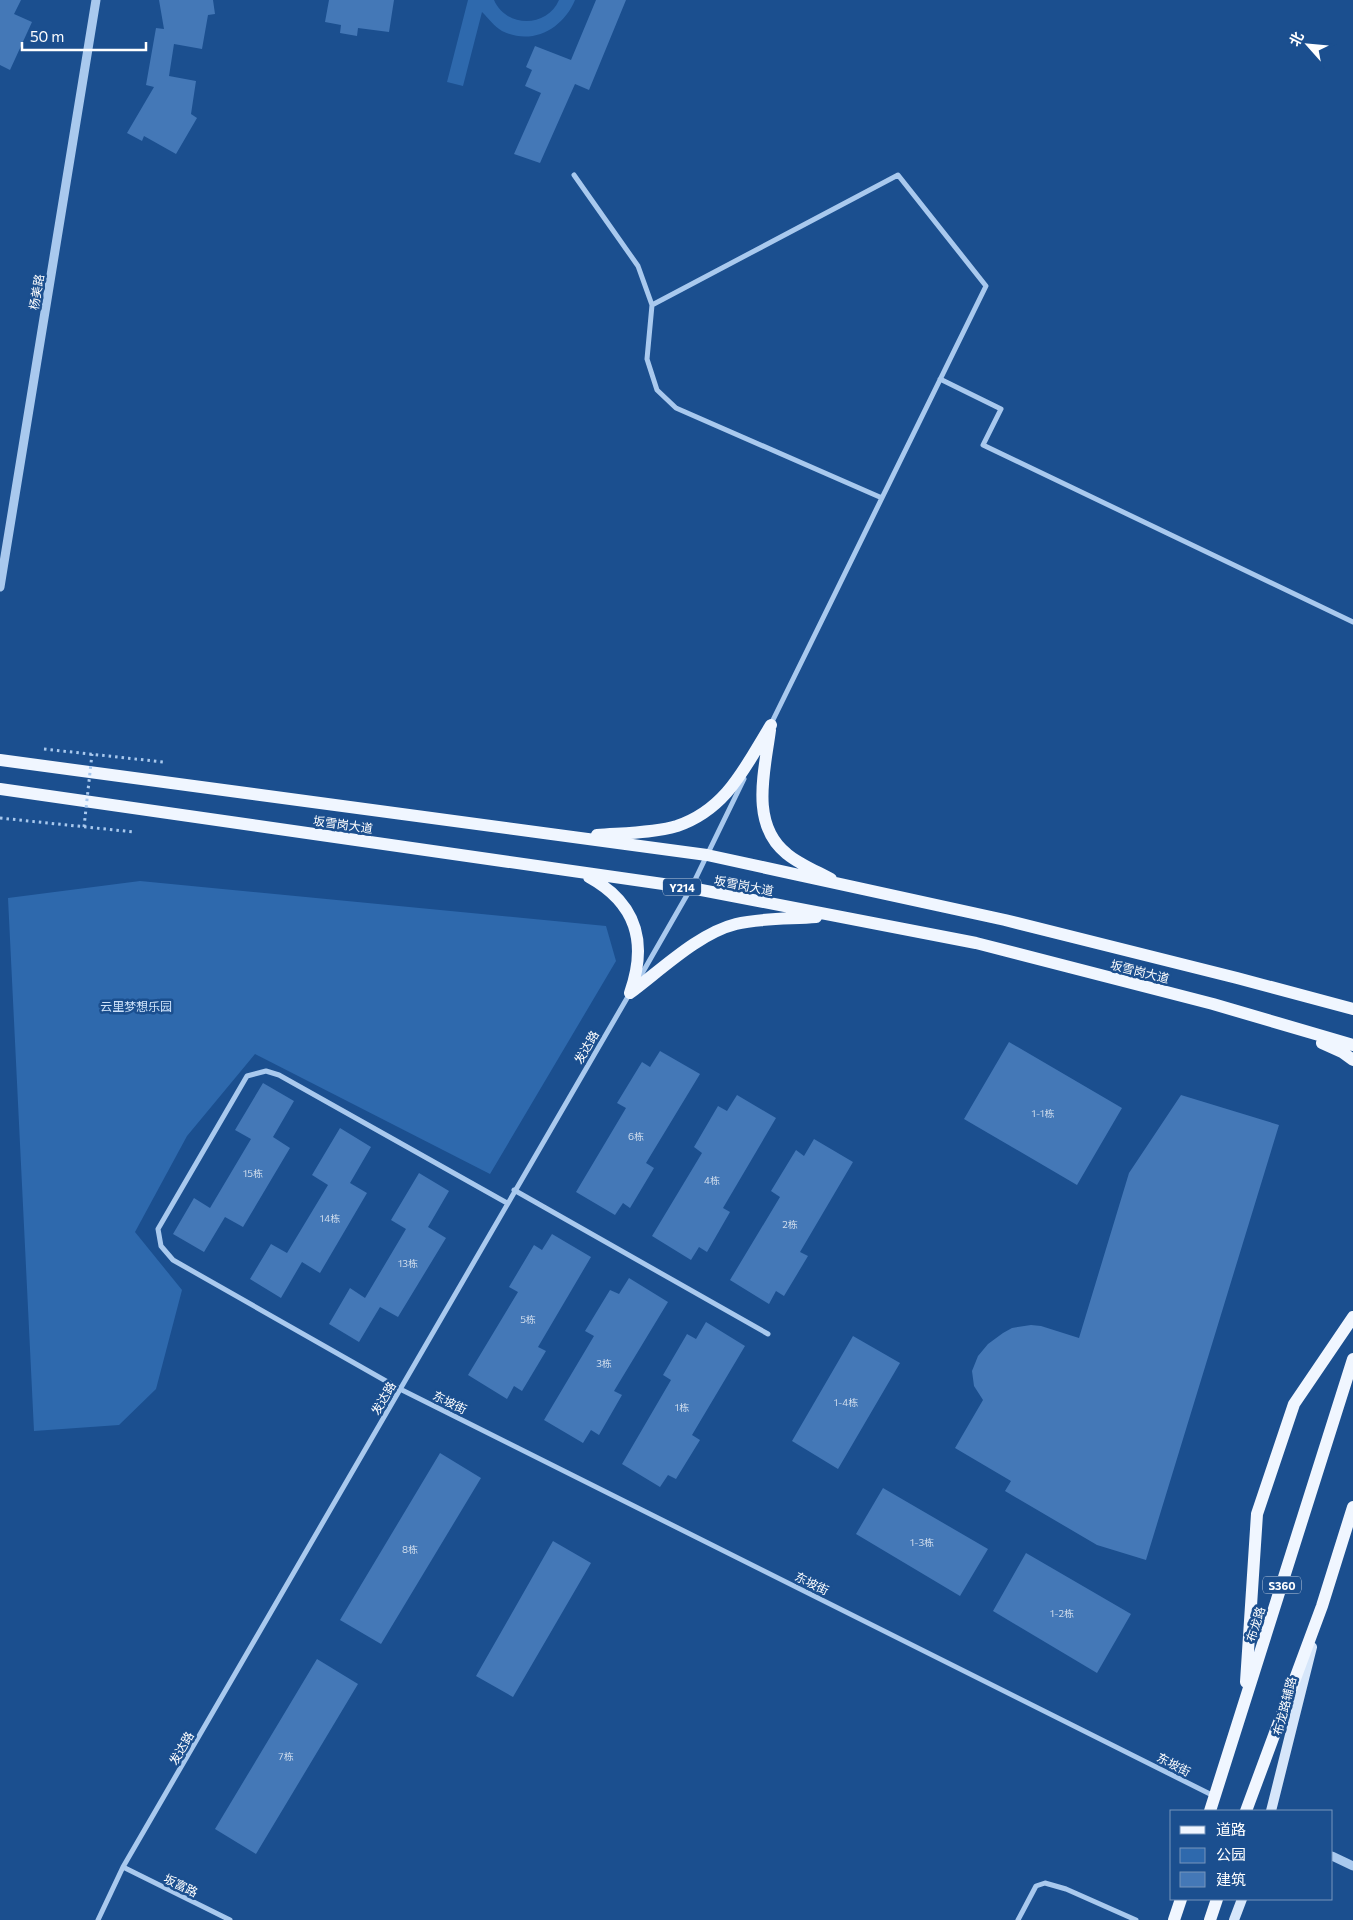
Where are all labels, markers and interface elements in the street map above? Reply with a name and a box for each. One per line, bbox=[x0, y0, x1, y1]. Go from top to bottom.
scale bar bbox=[22, 20, 146, 52]
north arrow bbox=[1283, 20, 1333, 70]
text: 50 m bbox=[30, 27, 64, 45]
text: 北 bbox=[1285, 29, 1307, 49]
street label: 杨美路 bbox=[26, 273, 46, 311]
street label: 坂雪岗大道 bbox=[312, 813, 374, 835]
street label: 坂雪岗大道 bbox=[713, 872, 775, 898]
road number: Y214 bbox=[663, 879, 701, 896]
street label: 坂雪岗大道 bbox=[1109, 957, 1171, 985]
park label: 云里梦想乐园 bbox=[100, 999, 172, 1013]
street label: 发达路 bbox=[571, 1028, 601, 1066]
house number: 1-1栋 bbox=[1032, 1107, 1054, 1119]
house number: 6栋 bbox=[628, 1130, 644, 1142]
house number: 15栋 bbox=[243, 1167, 263, 1179]
house number: 4栋 bbox=[704, 1174, 720, 1186]
house number: 14栋 bbox=[320, 1212, 340, 1224]
house number: 2栋 bbox=[782, 1218, 798, 1230]
house number: 13栋 bbox=[398, 1257, 418, 1269]
house number: 5栋 bbox=[520, 1313, 536, 1325]
house number: 3栋 bbox=[596, 1357, 612, 1369]
street label: 发达路 bbox=[368, 1379, 398, 1417]
street label: 东坡街 bbox=[431, 1388, 469, 1416]
house number: 1-4栋 bbox=[834, 1396, 858, 1408]
house number: 1栋 bbox=[675, 1401, 689, 1413]
house number: 1-3栋 bbox=[910, 1536, 934, 1548]
house number: 8栋 bbox=[402, 1543, 418, 1555]
street label: 东坡街 bbox=[793, 1569, 831, 1597]
road number: S360 bbox=[1263, 1576, 1301, 1594]
street label: 布龙路 bbox=[1243, 1605, 1267, 1643]
house number: 1-2栋 bbox=[1050, 1607, 1074, 1619]
street label: 布龙路辅路 bbox=[1270, 1675, 1298, 1737]
street label: 发达路 bbox=[166, 1729, 196, 1767]
house number: 7栋 bbox=[278, 1750, 294, 1762]
street label: 东坡街 bbox=[1155, 1750, 1193, 1778]
legend bbox=[1170, 1810, 1333, 1900]
text: 道路 bbox=[1216, 1820, 1246, 1838]
text: 公园 bbox=[1216, 1845, 1246, 1863]
text: 建筑 bbox=[1216, 1870, 1246, 1888]
street label: 坂富路 bbox=[162, 1871, 200, 1899]

